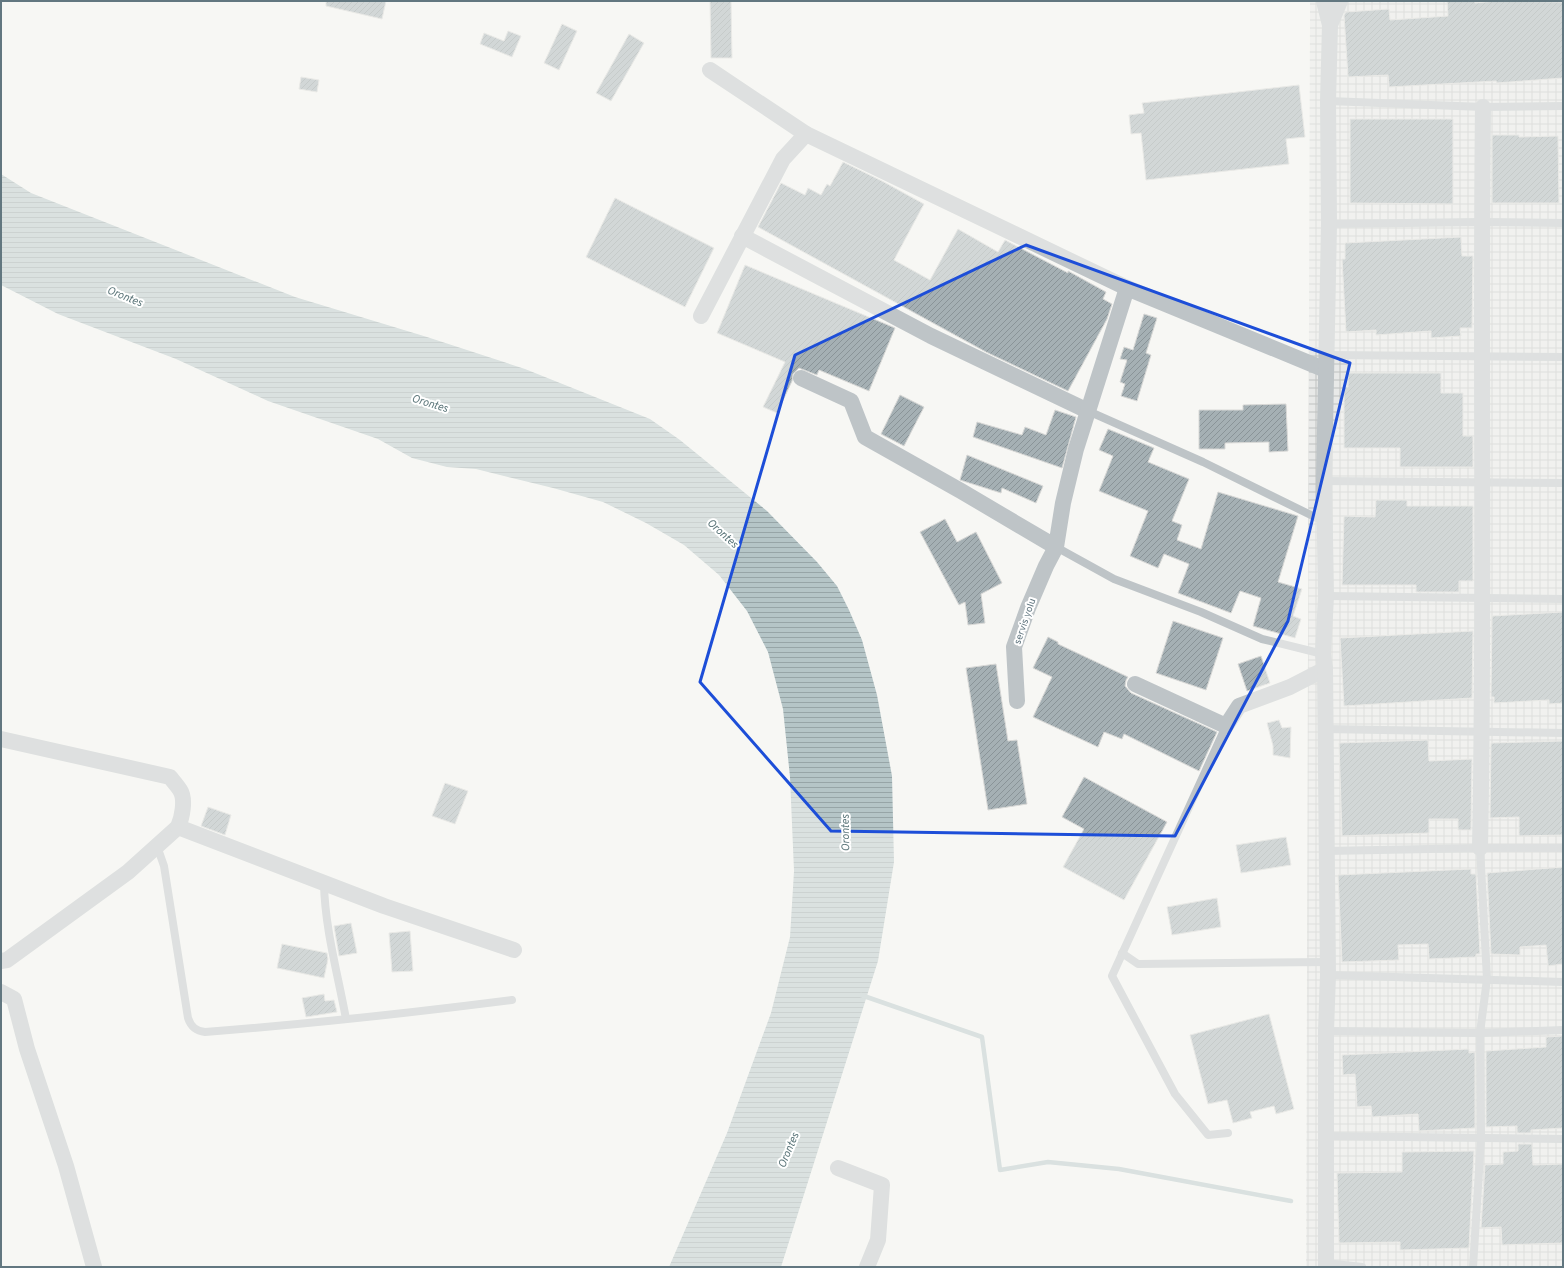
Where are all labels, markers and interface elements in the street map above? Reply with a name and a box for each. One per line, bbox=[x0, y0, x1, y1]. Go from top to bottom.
water label: Orontes bbox=[105, 283, 146, 311]
water label: Orontes bbox=[410, 392, 451, 416]
water label: Orontes bbox=[704, 516, 742, 552]
street label: servis yolu bbox=[1011, 597, 1039, 646]
water label: Orontes bbox=[839, 813, 853, 852]
water label: Orontes bbox=[775, 1129, 803, 1170]

